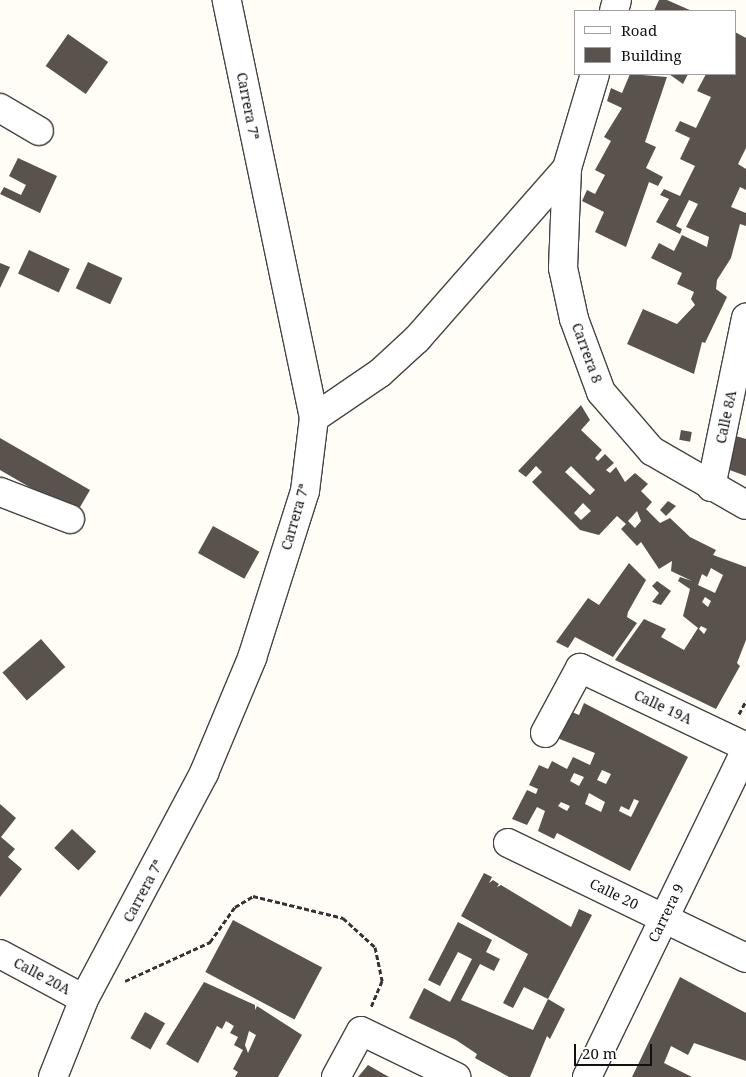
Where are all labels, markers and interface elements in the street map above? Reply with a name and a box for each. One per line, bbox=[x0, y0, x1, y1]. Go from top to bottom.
legend bbox=[574, 10, 736, 75]
text: Road bbox=[621, 20, 657, 40]
text: Building bbox=[621, 45, 682, 65]
street label: Carrera 7ª bbox=[233, 71, 263, 141]
street label: Carrera 8 bbox=[568, 321, 606, 385]
street label: Calle 8A bbox=[712, 389, 740, 445]
street label: Carrera 7ª bbox=[278, 482, 312, 552]
street label: Calle 19A bbox=[631, 686, 695, 728]
street label: Carrera 7ª bbox=[120, 857, 166, 925]
street label: Calle 20 bbox=[587, 875, 641, 913]
street label: Carrera 9 bbox=[645, 881, 687, 945]
street label: Calle 20A bbox=[11, 954, 73, 998]
scale bar bbox=[576, 1034, 654, 1066]
text: 20 m bbox=[582, 1043, 617, 1063]

